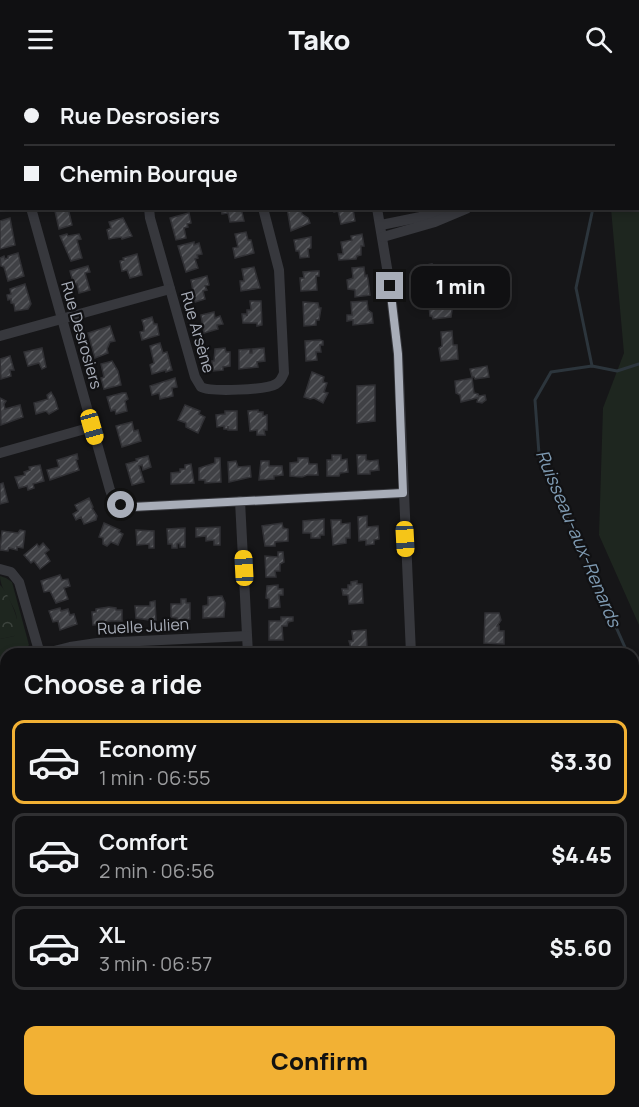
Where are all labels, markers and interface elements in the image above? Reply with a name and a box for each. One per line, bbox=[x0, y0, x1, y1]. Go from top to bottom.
text: Tako bbox=[289, 21, 350, 58]
icon: menu bbox=[24, 23, 57, 56]
icon: search bbox=[582, 23, 615, 56]
text: Rue Desrosiers bbox=[60, 101, 220, 131]
text: Chemin Bourque bbox=[60, 159, 238, 189]
callout: 1 min bbox=[411, 265, 510, 307]
route end bbox=[376, 272, 403, 299]
text: 1 min bbox=[435, 273, 486, 300]
street label: Rue Desrosiers bbox=[56, 279, 108, 391]
street label: Rue Arsène bbox=[176, 289, 220, 375]
car bbox=[78, 407, 106, 447]
water label: Ruisseau-aux-Renards bbox=[531, 446, 628, 632]
route start bbox=[107, 491, 134, 518]
car bbox=[395, 521, 415, 557]
car bbox=[234, 550, 254, 586]
street label: Ruelle Julien bbox=[96, 613, 190, 639]
text: Choose a ride bbox=[24, 665, 202, 702]
text: Economy bbox=[99, 734, 197, 764]
icon: car bbox=[27, 735, 81, 789]
text: $3.30 bbox=[550, 747, 612, 777]
text: 1 min · 06:55 bbox=[99, 764, 211, 791]
text: Comfort bbox=[99, 827, 188, 857]
icon: car bbox=[27, 828, 81, 882]
text: $4.45 bbox=[551, 840, 612, 870]
text: 2 min · 06:56 bbox=[99, 857, 215, 884]
text: XL bbox=[99, 920, 125, 950]
icon: car bbox=[27, 921, 81, 975]
text: $5.60 bbox=[549, 933, 612, 963]
text: 3 min · 06:57 bbox=[99, 950, 212, 977]
button: Confirm bbox=[24, 1026, 615, 1095]

